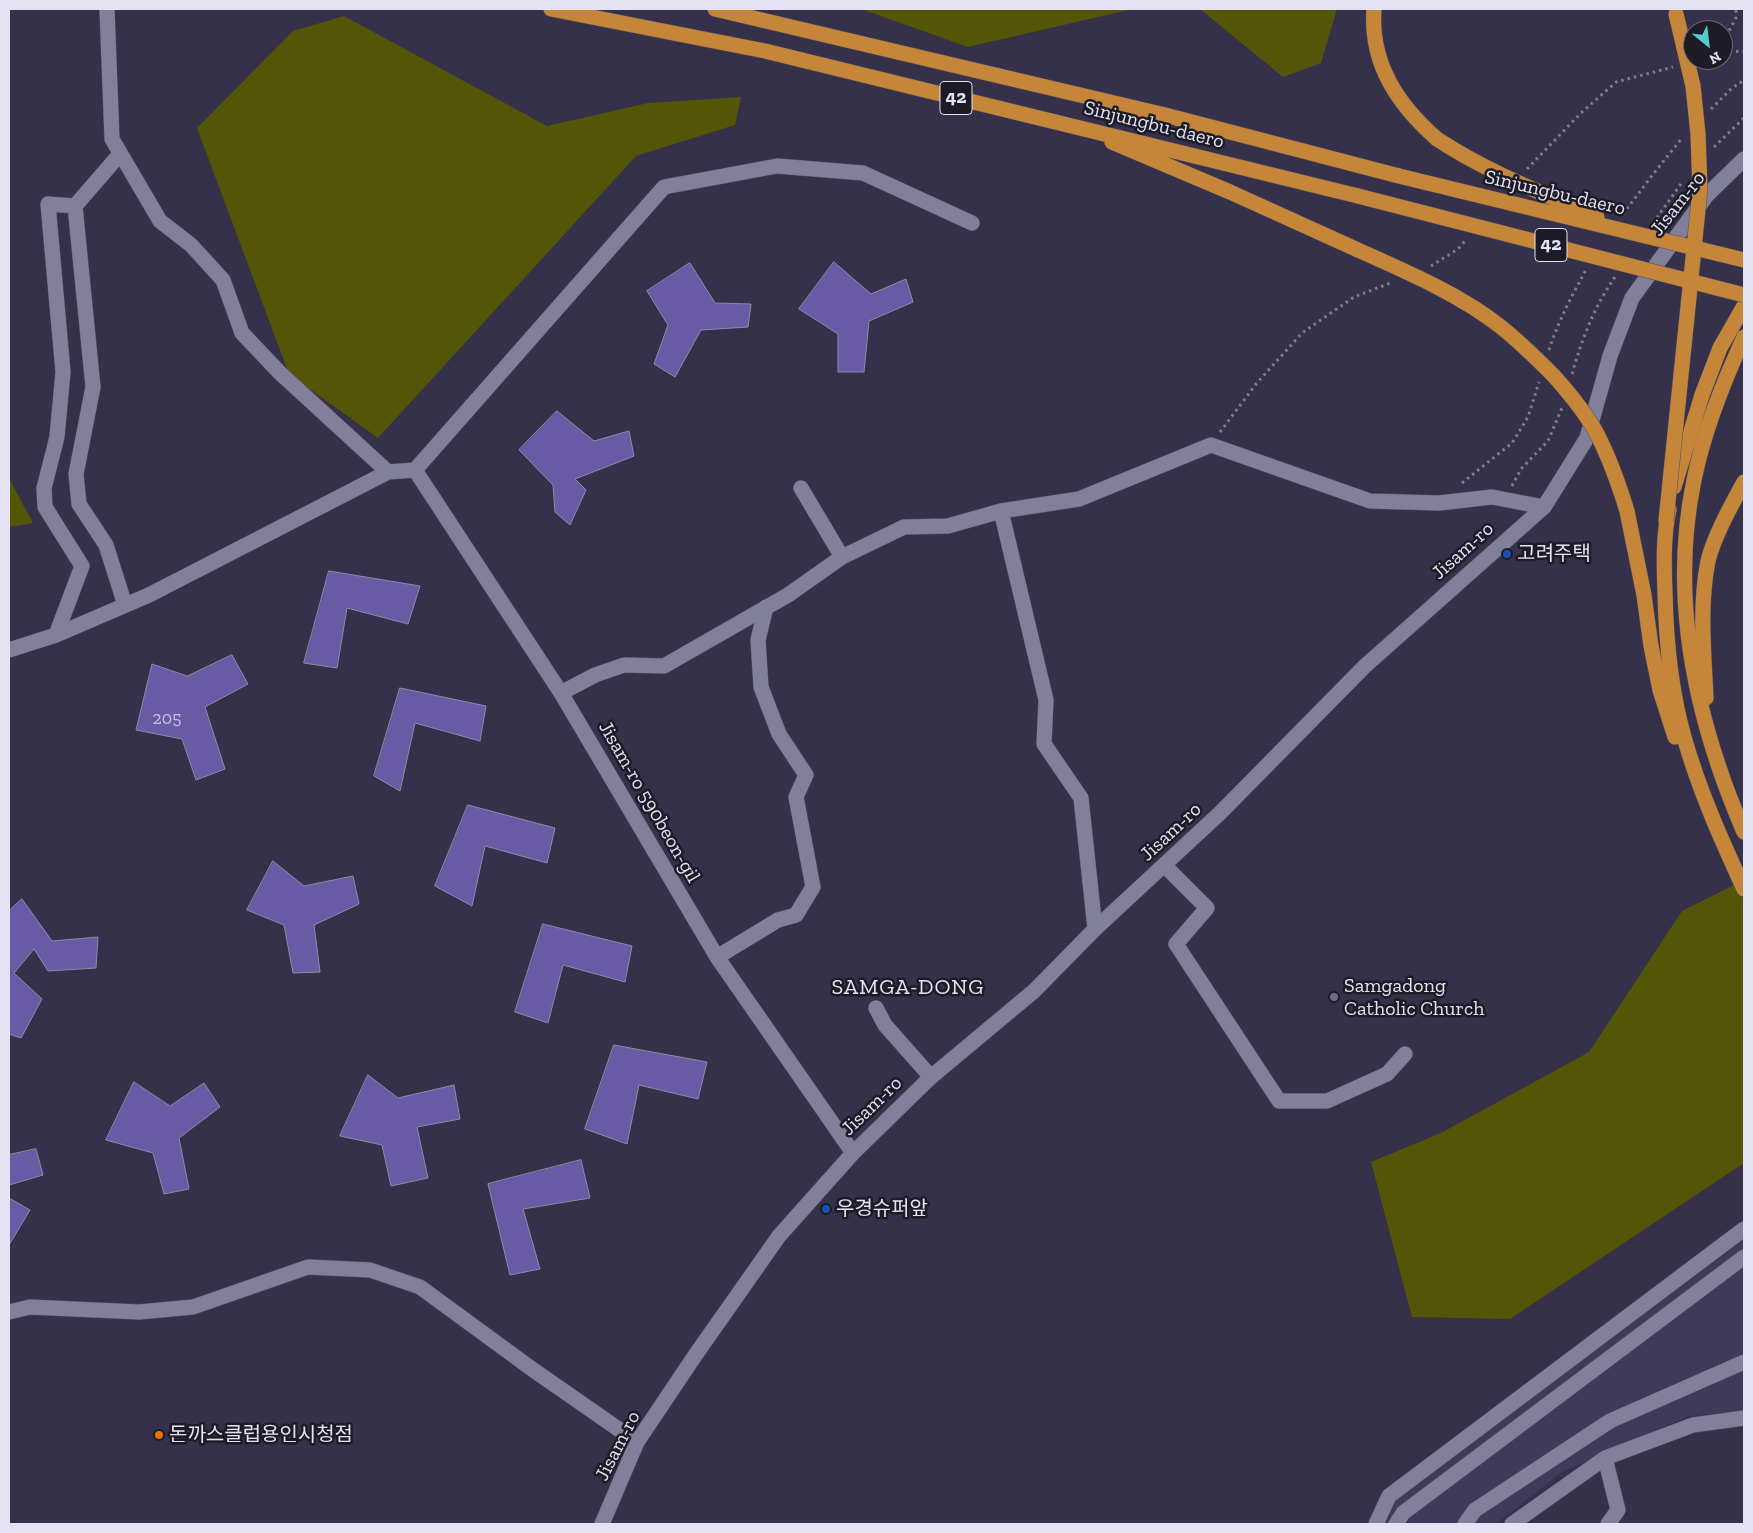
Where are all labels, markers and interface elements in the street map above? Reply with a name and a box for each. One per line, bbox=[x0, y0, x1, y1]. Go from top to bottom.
north arrow bbox=[1683, 20, 1733, 70]
text: N bbox=[1706, 48, 1724, 68]
road number: 42 bbox=[940, 82, 972, 115]
street label: Sinjungbu-daero bbox=[1081, 96, 1227, 154]
street label: Sinjungbu-daero bbox=[1482, 165, 1628, 221]
street label: Jisam-ro bbox=[1645, 167, 1711, 241]
road number: 42 bbox=[1535, 228, 1567, 262]
street label: Jisam-ro bbox=[1427, 517, 1499, 585]
place label: 고려주택 bbox=[1517, 542, 1591, 566]
marker: 고려주택 bbox=[1501, 548, 1513, 560]
house number: 205 bbox=[153, 708, 181, 730]
street label: Jisam-ro 590beon-gil bbox=[593, 717, 705, 887]
street label: Jisam-ro bbox=[1135, 798, 1207, 866]
place label: Samgadong Catholic Church bbox=[1344, 974, 1484, 1021]
district label: SAMGA-DONG bbox=[830, 975, 986, 1001]
marker: Samgadong Catholic Church bbox=[1328, 991, 1340, 1003]
street label: Jisam-ro bbox=[837, 1071, 907, 1141]
place label: 우경슈퍼앞 bbox=[836, 1197, 928, 1221]
marker: 우경슈퍼앞 bbox=[820, 1203, 832, 1215]
street label: Jisam-ro bbox=[590, 1407, 646, 1485]
place label: 돈까스클럽용인시청점 bbox=[169, 1423, 353, 1447]
marker: 돈까스클럽용인시청점 bbox=[153, 1429, 165, 1441]

